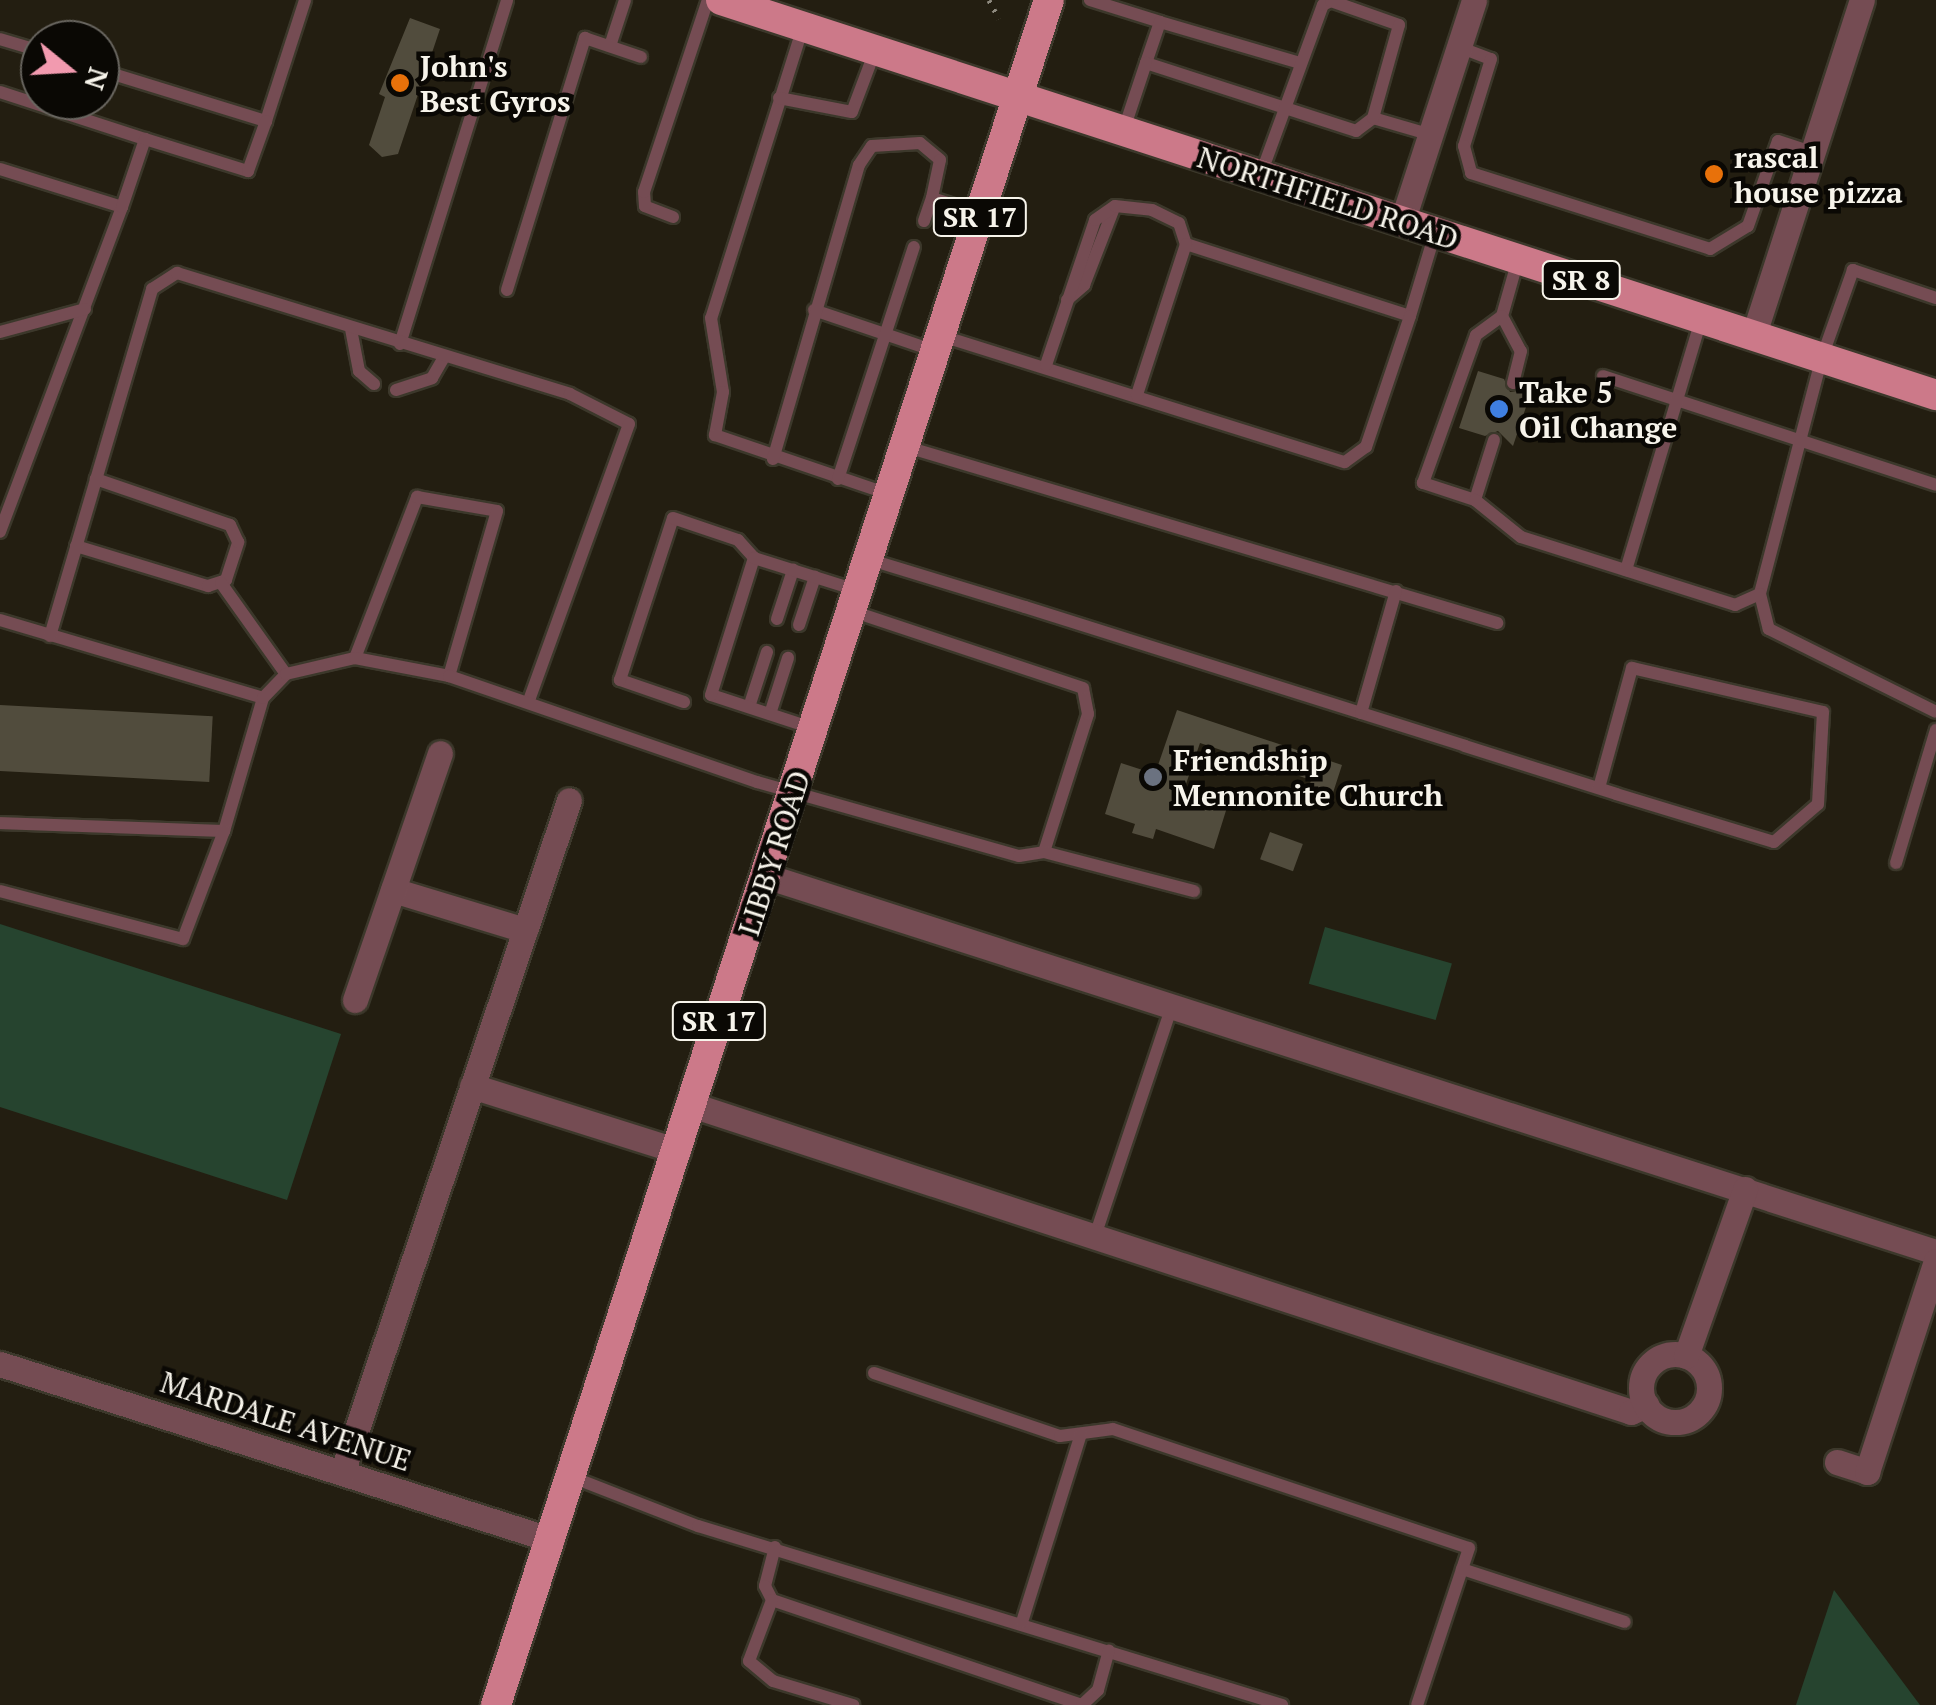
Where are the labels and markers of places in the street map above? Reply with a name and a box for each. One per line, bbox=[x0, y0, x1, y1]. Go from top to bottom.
place label: John's Best Gyros bbox=[420, 48, 571, 118]
marker: John's Best Gyros bbox=[389, 72, 411, 94]
place label: rascal house pizza bbox=[1734, 139, 1903, 210]
marker: rascal house pizza bbox=[1703, 163, 1725, 185]
place label: Take 5 Oil Change bbox=[1519, 374, 1677, 444]
marker: Take 5 Oil Change bbox=[1488, 398, 1510, 420]
place label: Friendship Mennonite Church bbox=[1173, 742, 1443, 812]
marker: Friendship Mennonite Church bbox=[1142, 766, 1164, 788]

